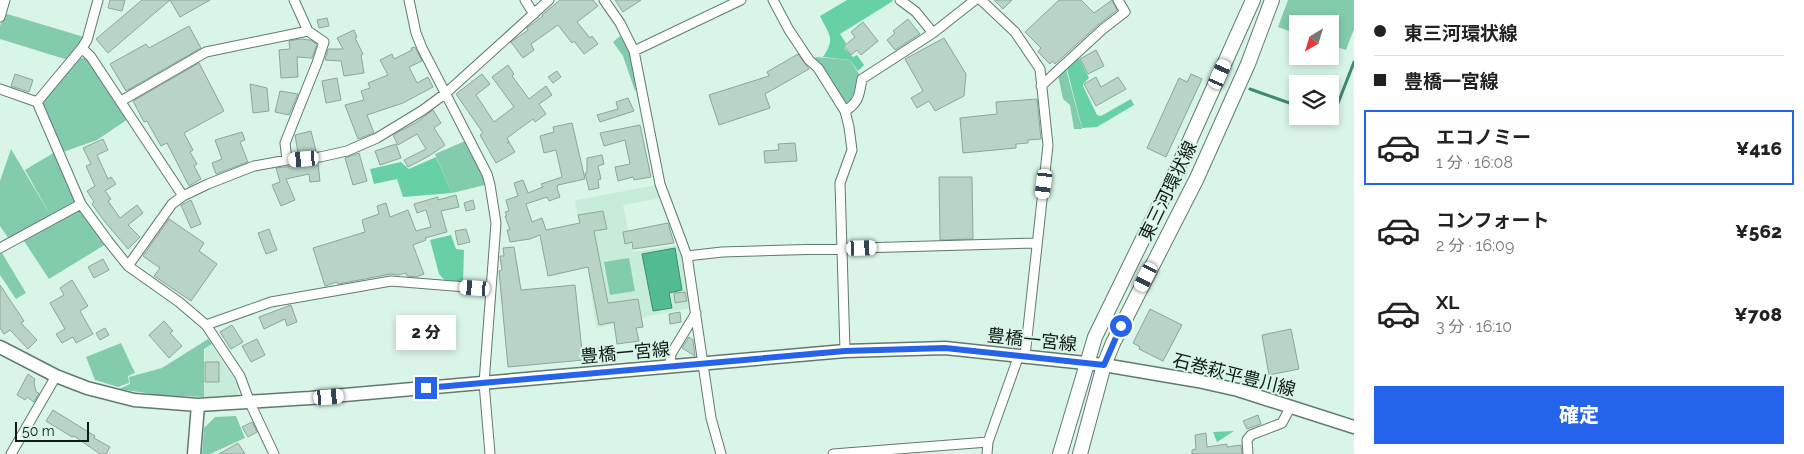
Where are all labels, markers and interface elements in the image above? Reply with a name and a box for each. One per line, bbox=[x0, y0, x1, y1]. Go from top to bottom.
north arrow bbox=[1289, 15, 1339, 65]
map controls bbox=[1289, 15, 1339, 125]
text: 東三河環状線 bbox=[1404, 22, 1518, 44]
car bbox=[1207, 57, 1232, 91]
text: 豊橋一宮線 bbox=[1404, 70, 1499, 92]
button: layers bbox=[1289, 75, 1339, 125]
icon: car bbox=[1376, 125, 1421, 170]
text: エコノミー bbox=[1436, 126, 1531, 148]
text: ¥416 bbox=[1736, 137, 1782, 159]
street label: 東三河環状線 bbox=[1134, 138, 1201, 244]
car bbox=[288, 150, 319, 168]
text: 1 分 · 16:08 bbox=[1436, 153, 1513, 172]
car bbox=[1034, 168, 1053, 200]
icon: car bbox=[1376, 208, 1421, 253]
text: コンフォート bbox=[1436, 209, 1549, 231]
text: ¥562 bbox=[1735, 220, 1782, 242]
text: 2 分 · 16:09 bbox=[1436, 236, 1514, 255]
car bbox=[846, 240, 877, 256]
car bbox=[1132, 260, 1159, 294]
car bbox=[459, 279, 490, 297]
icon: car bbox=[1376, 291, 1421, 336]
text: XL bbox=[1436, 291, 1459, 313]
text: ¥708 bbox=[1734, 303, 1782, 325]
route start bbox=[1110, 315, 1132, 337]
callout: 2 分 bbox=[396, 316, 456, 350]
text: 3 分 · 16:10 bbox=[1436, 317, 1512, 336]
text: 2 分 bbox=[411, 323, 441, 342]
street label: 豊橋一宮線 bbox=[986, 324, 1078, 355]
street label: 豊橋一宮線 bbox=[579, 338, 671, 367]
street label: 石巻萩平豊川線 bbox=[1170, 349, 1298, 400]
route end bbox=[415, 377, 437, 399]
button: 確定 bbox=[1374, 386, 1784, 444]
car bbox=[313, 388, 344, 406]
scale bar bbox=[15, 419, 89, 442]
text: 50 m bbox=[22, 423, 55, 439]

